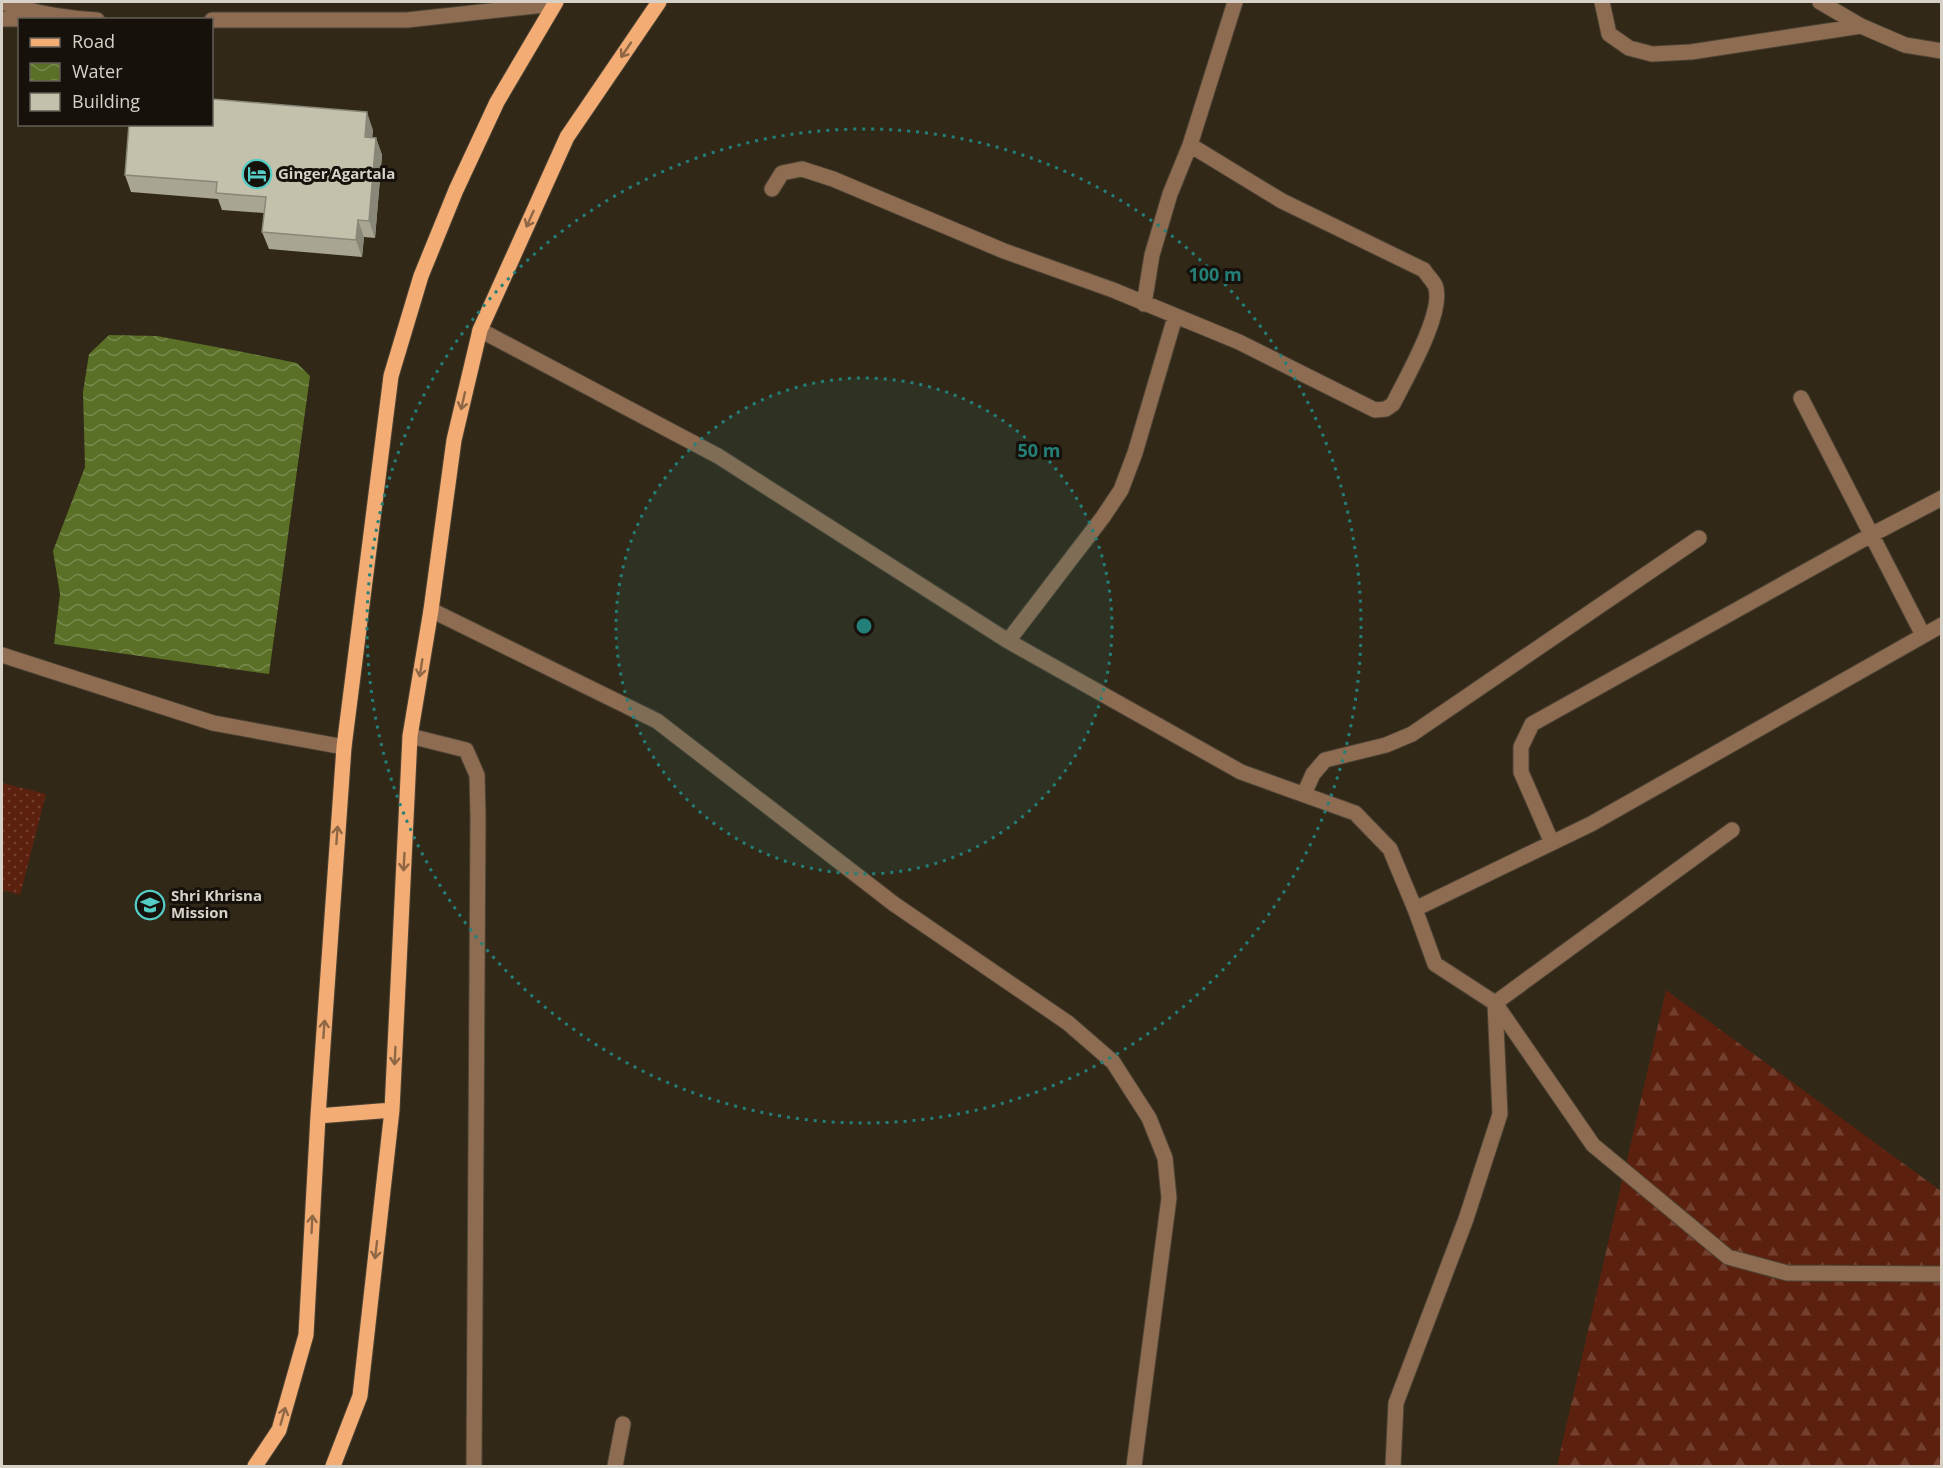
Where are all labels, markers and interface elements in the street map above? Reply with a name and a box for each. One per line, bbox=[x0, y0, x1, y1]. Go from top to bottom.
legend bbox=[18, 18, 213, 126]
text: Road bbox=[72, 29, 115, 53]
one-way arrow bbox=[620, 41, 632, 58]
text: Water bbox=[72, 59, 123, 83]
text: Building bbox=[72, 89, 140, 113]
hotel icon: Ginger Agartala bbox=[241, 158, 273, 190]
place label: Ginger Agartala bbox=[278, 163, 395, 183]
one-way arrow bbox=[523, 209, 535, 227]
text: 100 m bbox=[1188, 262, 1242, 286]
one-way arrow bbox=[457, 391, 468, 410]
text: 50 m bbox=[1018, 438, 1060, 462]
centre of rings bbox=[854, 616, 874, 636]
one-way arrow bbox=[416, 657, 427, 677]
one-way arrow bbox=[332, 825, 343, 845]
one-way arrow bbox=[399, 851, 410, 871]
place label: Shri Khrisna Mission bbox=[171, 885, 262, 922]
school or university icon: Shri Khrisna Mission bbox=[134, 889, 166, 921]
one-way arrow bbox=[318, 1020, 329, 1040]
one-way arrow bbox=[390, 1046, 401, 1066]
one-way arrow bbox=[307, 1215, 318, 1235]
one-way arrow bbox=[371, 1240, 382, 1260]
one-way arrow bbox=[278, 1407, 289, 1426]

